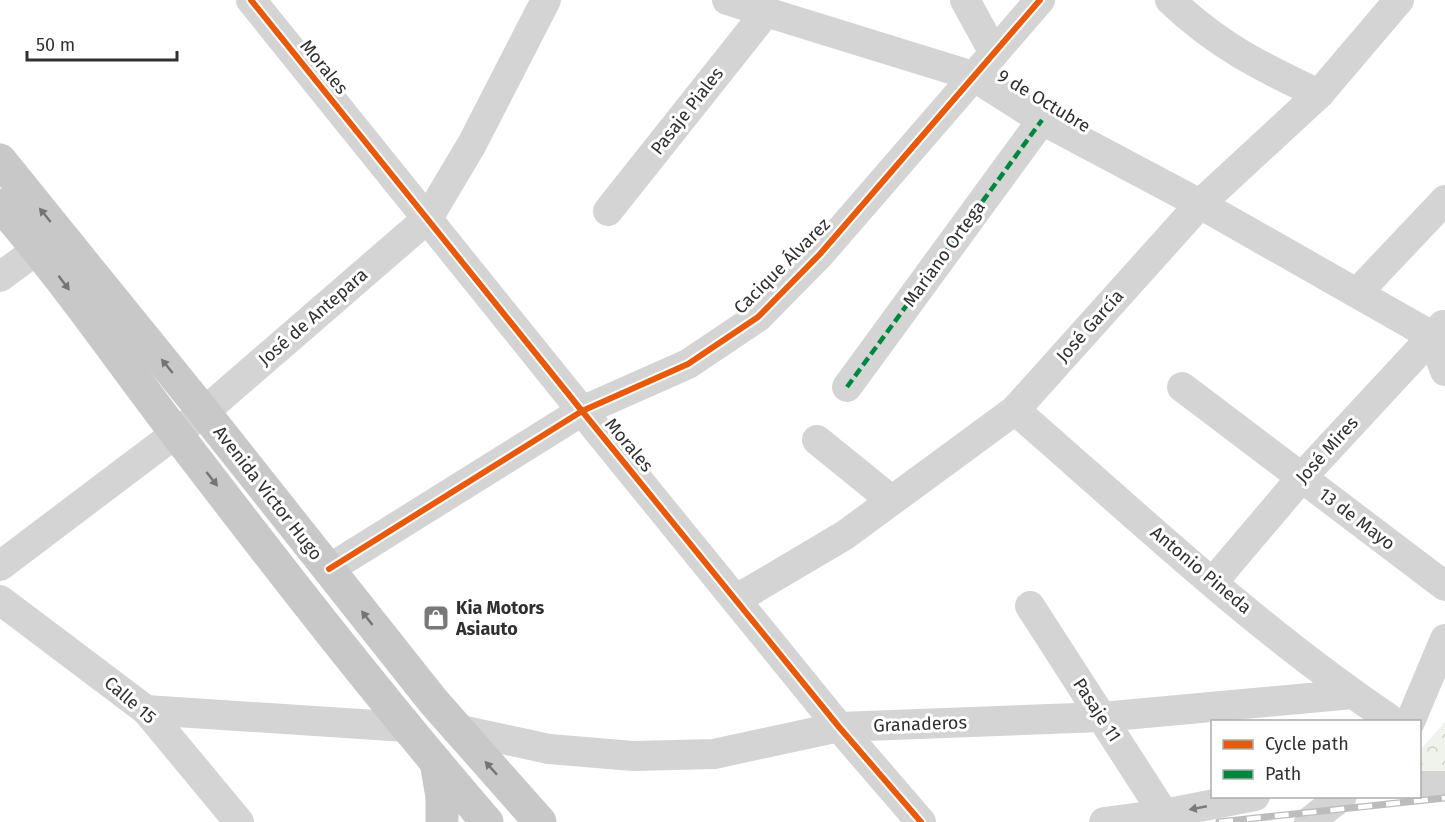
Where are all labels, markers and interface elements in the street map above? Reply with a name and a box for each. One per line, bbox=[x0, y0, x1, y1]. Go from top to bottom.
scale bar bbox=[27, 24, 177, 62]
text: 50 m bbox=[36, 34, 75, 56]
street label: Morales bbox=[295, 35, 353, 99]
street label: Pasaje Piales bbox=[646, 63, 728, 159]
street label: 9 de Octubre bbox=[994, 65, 1094, 137]
street label: Mariano Ortega bbox=[898, 197, 990, 311]
one-way arrow bbox=[38, 207, 51, 223]
street label: Cacique Álvarez bbox=[729, 213, 835, 319]
street label: José de Antepara bbox=[254, 264, 372, 370]
one-way arrow bbox=[57, 275, 70, 291]
street label: José García bbox=[1052, 285, 1128, 367]
one-way arrow bbox=[162, 359, 174, 374]
street label: José Mires bbox=[1291, 412, 1363, 488]
street label: Morales bbox=[600, 413, 658, 477]
street label: Avenida Victor Hugo bbox=[209, 421, 327, 565]
one-way arrow bbox=[206, 471, 219, 487]
street label: 13 de Mayo bbox=[1315, 483, 1399, 555]
street label: Antonio Pineda bbox=[1146, 521, 1256, 619]
place label: Kia Motors Asiauto bbox=[455, 597, 544, 640]
shop icon: Kia Motors Asiauto bbox=[421, 603, 451, 633]
one-way arrow bbox=[361, 610, 374, 626]
street label: Calle 15 bbox=[100, 672, 160, 728]
street label: Pasaje 11 bbox=[1068, 674, 1126, 746]
street label: Granaderos bbox=[873, 711, 967, 737]
legend bbox=[1211, 720, 1421, 798]
text: Cycle path bbox=[1265, 733, 1349, 755]
one-way arrow bbox=[484, 761, 498, 776]
text: Path bbox=[1265, 763, 1301, 785]
one-way arrow bbox=[1188, 804, 1207, 813]

